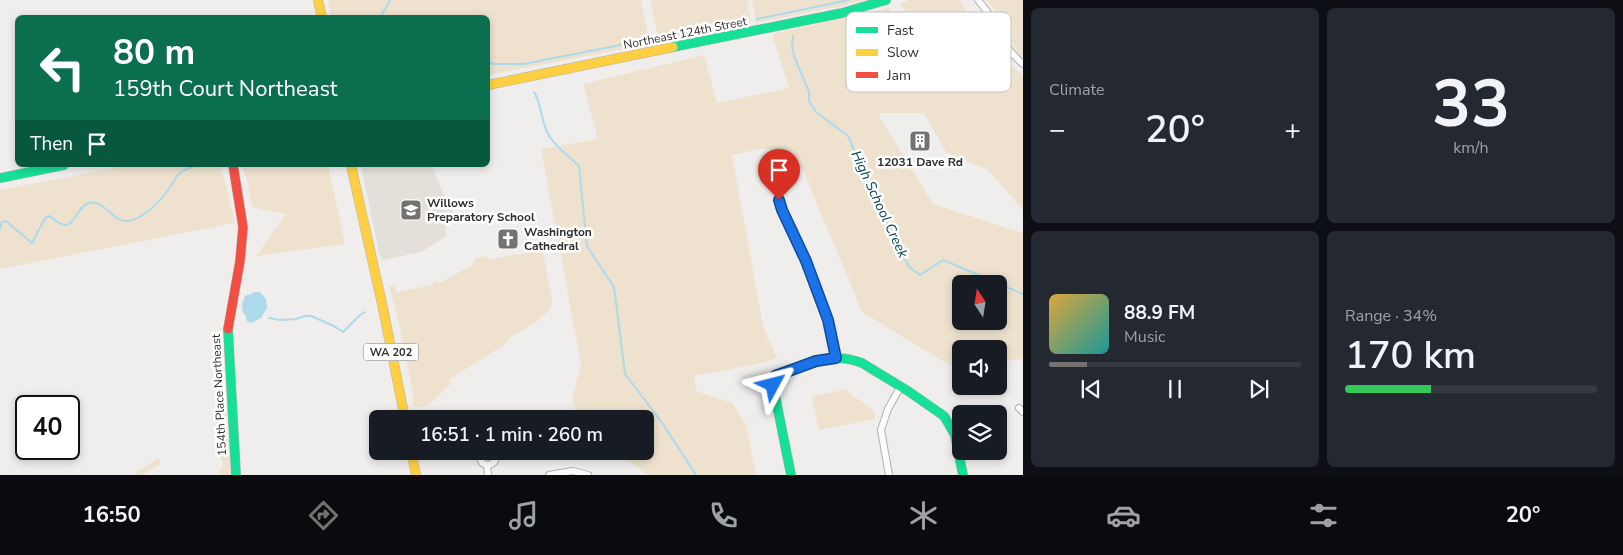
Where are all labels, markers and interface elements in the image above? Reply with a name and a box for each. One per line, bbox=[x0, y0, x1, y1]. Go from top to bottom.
legend bbox=[846, 12, 1011, 92]
street label: Northeast 124th Street bbox=[622, 13, 749, 53]
text: Fast bbox=[887, 21, 913, 40]
text: 80 m bbox=[113, 29, 195, 76]
icon: left bbox=[30, 35, 95, 100]
text: Slow bbox=[887, 43, 919, 62]
text: 33 bbox=[1432, 60, 1510, 149]
text: Jam bbox=[886, 66, 911, 85]
text: 159th Court Northeast bbox=[113, 74, 338, 104]
text: Climate bbox=[1049, 79, 1104, 101]
text: 20° bbox=[1145, 104, 1205, 155]
text: − bbox=[1049, 111, 1066, 149]
text: + bbox=[1284, 111, 1301, 149]
building icon: 12031 Dave Rd bbox=[908, 129, 932, 153]
icon: arrive bbox=[83, 130, 111, 158]
text: Then bbox=[30, 131, 73, 157]
text: km/h bbox=[1453, 137, 1489, 159]
water label: High School Creek bbox=[846, 148, 913, 262]
pin bbox=[758, 149, 800, 200]
place label: 12031 Dave Rd bbox=[877, 154, 963, 170]
icon: arrive bbox=[765, 156, 793, 184]
place label: Willows Preparatory School bbox=[427, 195, 535, 225]
school or university icon: Willows Preparatory School bbox=[399, 198, 423, 222]
place label: Washington Cathedral bbox=[524, 224, 592, 254]
church icon: Washington Cathedral bbox=[496, 227, 520, 251]
north arrow bbox=[952, 275, 1008, 330]
map controls bbox=[952, 275, 1007, 460]
text: 88.9 FM bbox=[1124, 300, 1195, 326]
text: Range · 34% bbox=[1345, 305, 1437, 327]
text: Music bbox=[1124, 326, 1165, 348]
text: 170 km bbox=[1345, 330, 1476, 381]
street label: 154th Place Northeast bbox=[208, 333, 230, 456]
button: sound bbox=[952, 340, 1007, 395]
road number: WA 202 bbox=[364, 344, 418, 361]
position arrow bbox=[746, 358, 798, 410]
icon: previous bbox=[1077, 375, 1105, 403]
icon: pause bbox=[1161, 375, 1189, 403]
icon: next bbox=[1245, 375, 1273, 403]
speed limit sign: 40 bbox=[15, 395, 80, 460]
button: layers bbox=[952, 405, 1007, 460]
text: 16:51 · 1 min · 260 m bbox=[420, 422, 603, 448]
icon: directions bbox=[306, 498, 341, 533]
icon: music bbox=[506, 498, 541, 533]
icon: phone bbox=[706, 498, 741, 533]
icon: climate bbox=[906, 498, 941, 533]
icon: car bbox=[1106, 498, 1141, 533]
icon: filters bbox=[1306, 498, 1341, 533]
text: 16:50 bbox=[82, 500, 141, 530]
text: 20° bbox=[1506, 500, 1540, 530]

